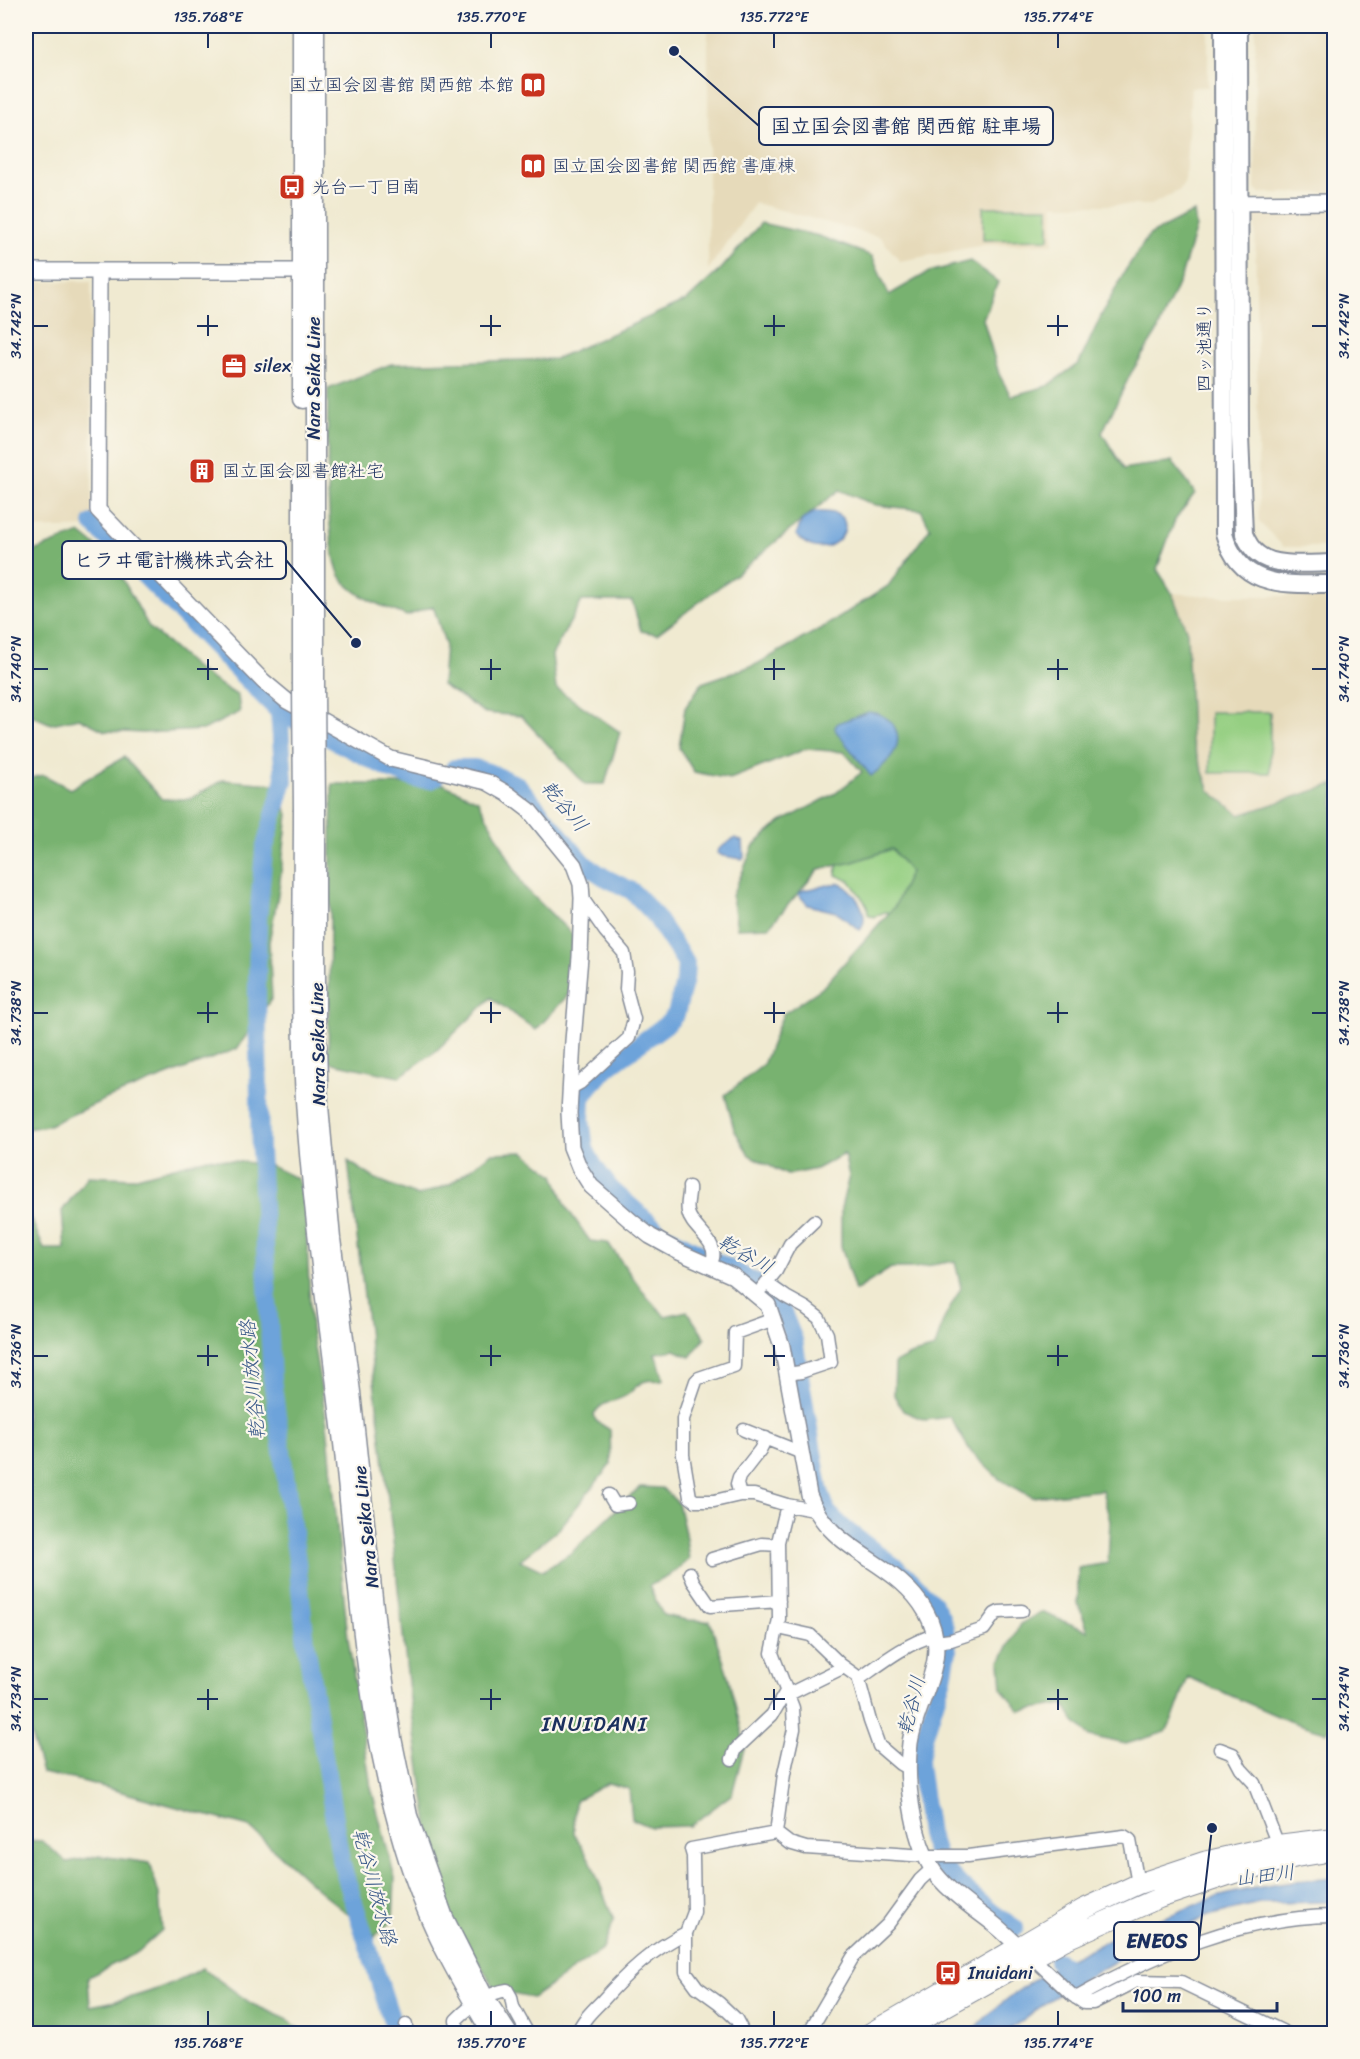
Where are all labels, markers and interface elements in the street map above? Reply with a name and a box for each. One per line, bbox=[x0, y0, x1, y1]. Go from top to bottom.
text: 135.768°E bbox=[173, 4, 244, 30]
text: 135.770°E bbox=[456, 4, 528, 30]
text: 135.772°E bbox=[740, 4, 810, 30]
text: 135.774°E bbox=[1023, 4, 1094, 30]
place label: 国立国会図書館 関西館 本館 bbox=[289, 69, 514, 101]
library icon: 国立国会図書館 関西館 本館 bbox=[518, 70, 548, 100]
callout: 国立国会図書館 関西館 駐車場 bbox=[759, 107, 1053, 145]
text: 国立国会図書館 関西館 駐車場 bbox=[771, 109, 1041, 144]
place label: 国立国会図書館 関西館 書庫棟 bbox=[552, 150, 795, 182]
library icon: 国立国会図書館 関西館 書庫棟 bbox=[518, 151, 548, 181]
place label: 光台一丁目南 bbox=[312, 171, 420, 203]
bus stop icon: 光台一丁目南 bbox=[277, 172, 307, 202]
text: 34.742°N bbox=[3, 293, 29, 359]
text: 34.742°N bbox=[1331, 293, 1357, 359]
street label: 四ッ池通り bbox=[1188, 302, 1220, 392]
street label: Nara Seika Line bbox=[298, 316, 330, 440]
place label: silex bbox=[253, 350, 292, 382]
office icon: silex bbox=[219, 351, 249, 381]
place label: 国立国会図書館社宅 bbox=[222, 455, 384, 487]
building icon: 国立国会図書館社宅 bbox=[187, 456, 217, 486]
callout: ヒラヰ電計機株式会社 bbox=[62, 541, 286, 579]
text: ヒラヰ電計機株式会社 bbox=[74, 543, 274, 578]
text: 34.740°N bbox=[3, 635, 29, 702]
text: 34.740°N bbox=[1331, 635, 1357, 702]
water label: 乾谷川 bbox=[532, 772, 597, 841]
text: 34.738°N bbox=[3, 980, 29, 1045]
text: 34.738°N bbox=[1331, 980, 1357, 1045]
street label: Nara Seika Line bbox=[301, 982, 335, 1106]
water label: 乾谷川 bbox=[711, 1224, 780, 1285]
water label: 乾谷川放水路 bbox=[230, 1318, 275, 1441]
text: 34.736°N bbox=[3, 1323, 29, 1388]
text: 34.736°N bbox=[1331, 1323, 1357, 1388]
street label: Nara Seika Line bbox=[344, 1464, 388, 1590]
text: 34.734°N bbox=[3, 1666, 29, 1732]
text: 34.734°N bbox=[1331, 1666, 1357, 1732]
water label: 乾谷川 bbox=[887, 1672, 936, 1738]
district label: INUIDANI bbox=[541, 1705, 648, 1743]
water label: 乾谷川放水路 bbox=[342, 1825, 407, 1951]
water label: 山田川 bbox=[1233, 1854, 1297, 1897]
callout: ENEOS bbox=[1114, 1922, 1199, 1960]
text: ENEOS bbox=[1126, 1924, 1188, 1959]
place label: Inuidani bbox=[967, 1957, 1034, 1989]
bus stop icon: Inuidani bbox=[933, 1958, 963, 1988]
scale bar bbox=[1123, 1975, 1278, 2013]
text: 100 m bbox=[1132, 1980, 1181, 2012]
text: 135.768°E bbox=[173, 2030, 244, 2056]
text: 135.770°E bbox=[456, 2030, 528, 2056]
text: 135.772°E bbox=[740, 2030, 810, 2056]
text: 135.774°E bbox=[1023, 2030, 1094, 2056]

